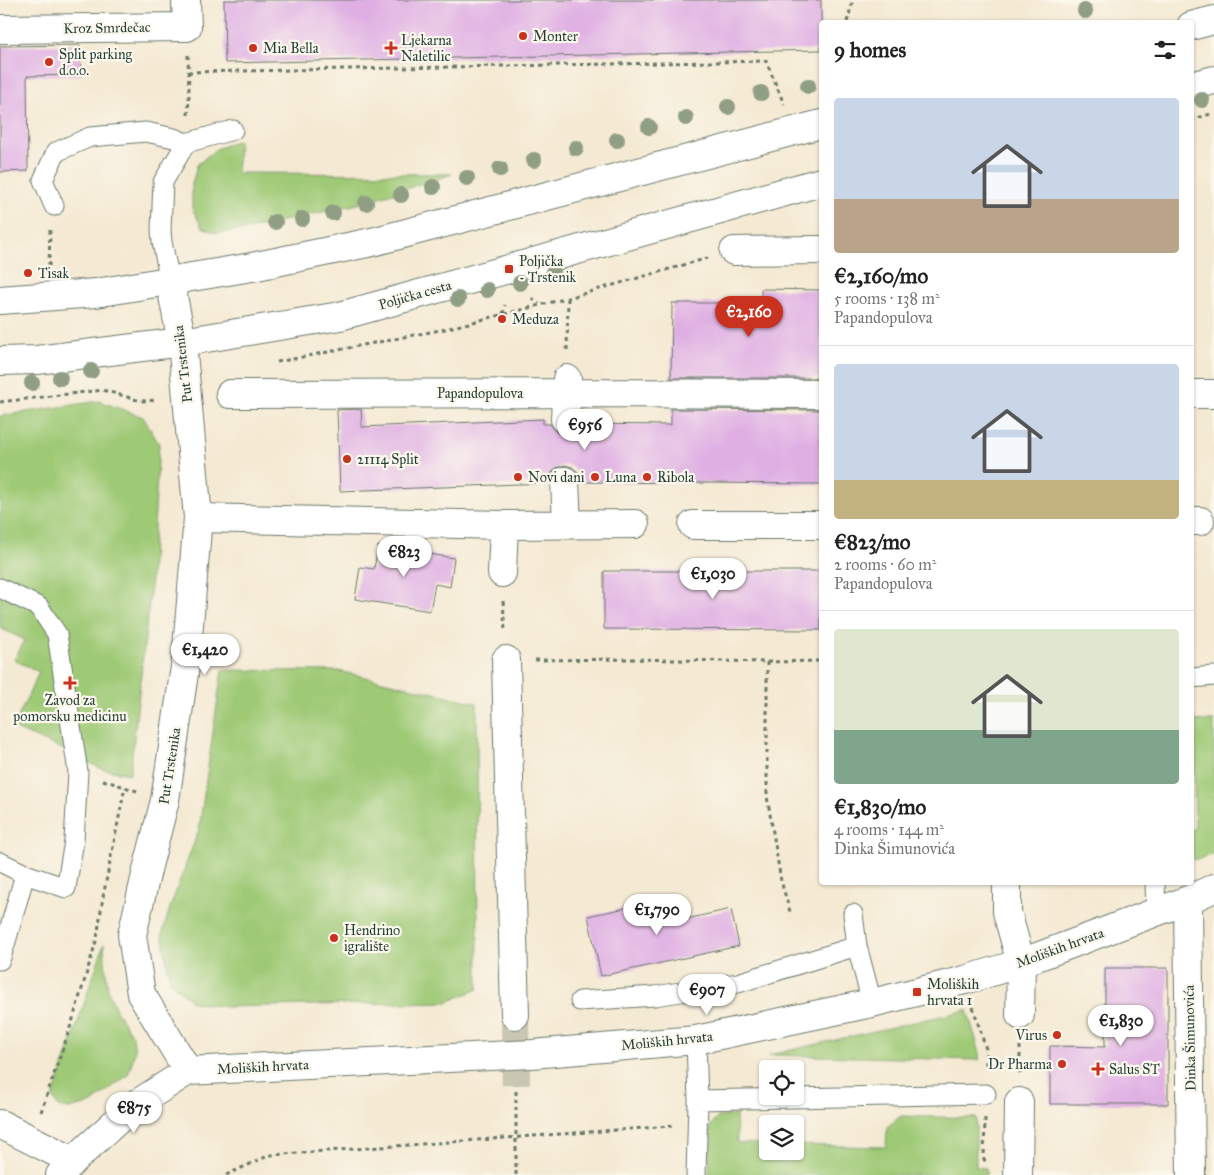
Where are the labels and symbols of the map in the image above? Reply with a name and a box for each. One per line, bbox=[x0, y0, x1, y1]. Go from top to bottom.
street label: Kroz Smrdečac bbox=[63, 19, 151, 37]
place label: Monter bbox=[533, 28, 579, 45]
marker: Monter bbox=[517, 30, 529, 42]
place label: Ljekarna Naletilic bbox=[401, 32, 452, 65]
place label: Mia Bella bbox=[263, 40, 319, 57]
marker: Mia Bella bbox=[247, 42, 259, 54]
marker: Ljekarna Naletilic bbox=[385, 42, 397, 54]
place label: Split parking d.o.o. bbox=[59, 46, 133, 79]
marker: Split parking d.o.o. bbox=[43, 56, 55, 68]
place label: Poljička - Trstenik bbox=[519, 253, 577, 286]
marker: Poljička - Trstenik bbox=[503, 263, 515, 275]
place label: Tisak bbox=[38, 265, 69, 282]
marker: Tisak bbox=[22, 267, 34, 279]
street label: Poljička cesta bbox=[377, 276, 453, 313]
pin: €2,160 bbox=[708, 296, 790, 338]
place label: Meduza bbox=[512, 311, 559, 328]
marker: Meduza bbox=[496, 313, 508, 325]
street label: Put Trstenika bbox=[170, 324, 196, 404]
street label: Papandopulova bbox=[437, 385, 523, 402]
pin: €956 bbox=[555, 408, 615, 451]
place label: 21114 Split bbox=[357, 451, 419, 468]
marker: 21114 Split bbox=[341, 453, 353, 465]
place label: Novi dani bbox=[528, 469, 585, 486]
place label: Luna bbox=[605, 469, 636, 486]
place label: Ribola bbox=[657, 469, 694, 486]
marker: Novi dani bbox=[512, 471, 524, 483]
marker: Luna bbox=[589, 471, 601, 483]
marker: Ribola bbox=[641, 471, 653, 483]
pin: €823 bbox=[374, 536, 434, 578]
pin: €1,030 bbox=[672, 558, 754, 600]
pin: €1,420 bbox=[164, 634, 246, 676]
marker: Zavod za pomorsku medicinu bbox=[63, 676, 77, 690]
place label: Zavod za pomorsku medicinu bbox=[12, 692, 127, 725]
street label: Put Trstenika bbox=[156, 726, 184, 806]
pin: €1,790 bbox=[616, 894, 698, 936]
place label: Hendrino igralište bbox=[344, 922, 400, 955]
street label: Moliških hrvata bbox=[1014, 924, 1106, 972]
marker: Hendrino igralište bbox=[328, 932, 340, 944]
pin: €907 bbox=[677, 974, 737, 1016]
place label: Moliških hrvata 1 bbox=[927, 976, 979, 1009]
street label: Dinka Šimunovića bbox=[1179, 985, 1199, 1091]
marker: Moliških hrvata 1 bbox=[911, 986, 923, 998]
pin: €1,830 bbox=[1080, 1004, 1162, 1047]
place label: Virus bbox=[1015, 1027, 1047, 1044]
street label: Moliških hrvata bbox=[620, 1028, 714, 1054]
marker: Virus bbox=[1051, 1029, 1063, 1041]
street label: Moliških hrvata bbox=[217, 1056, 309, 1078]
place label: Dr Pharma bbox=[988, 1056, 1052, 1073]
marker: Dr Pharma bbox=[1056, 1058, 1068, 1070]
place label: Salus ST bbox=[1109, 1061, 1160, 1078]
marker: Salus ST bbox=[1091, 1062, 1105, 1076]
pin: €875 bbox=[104, 1092, 164, 1134]

